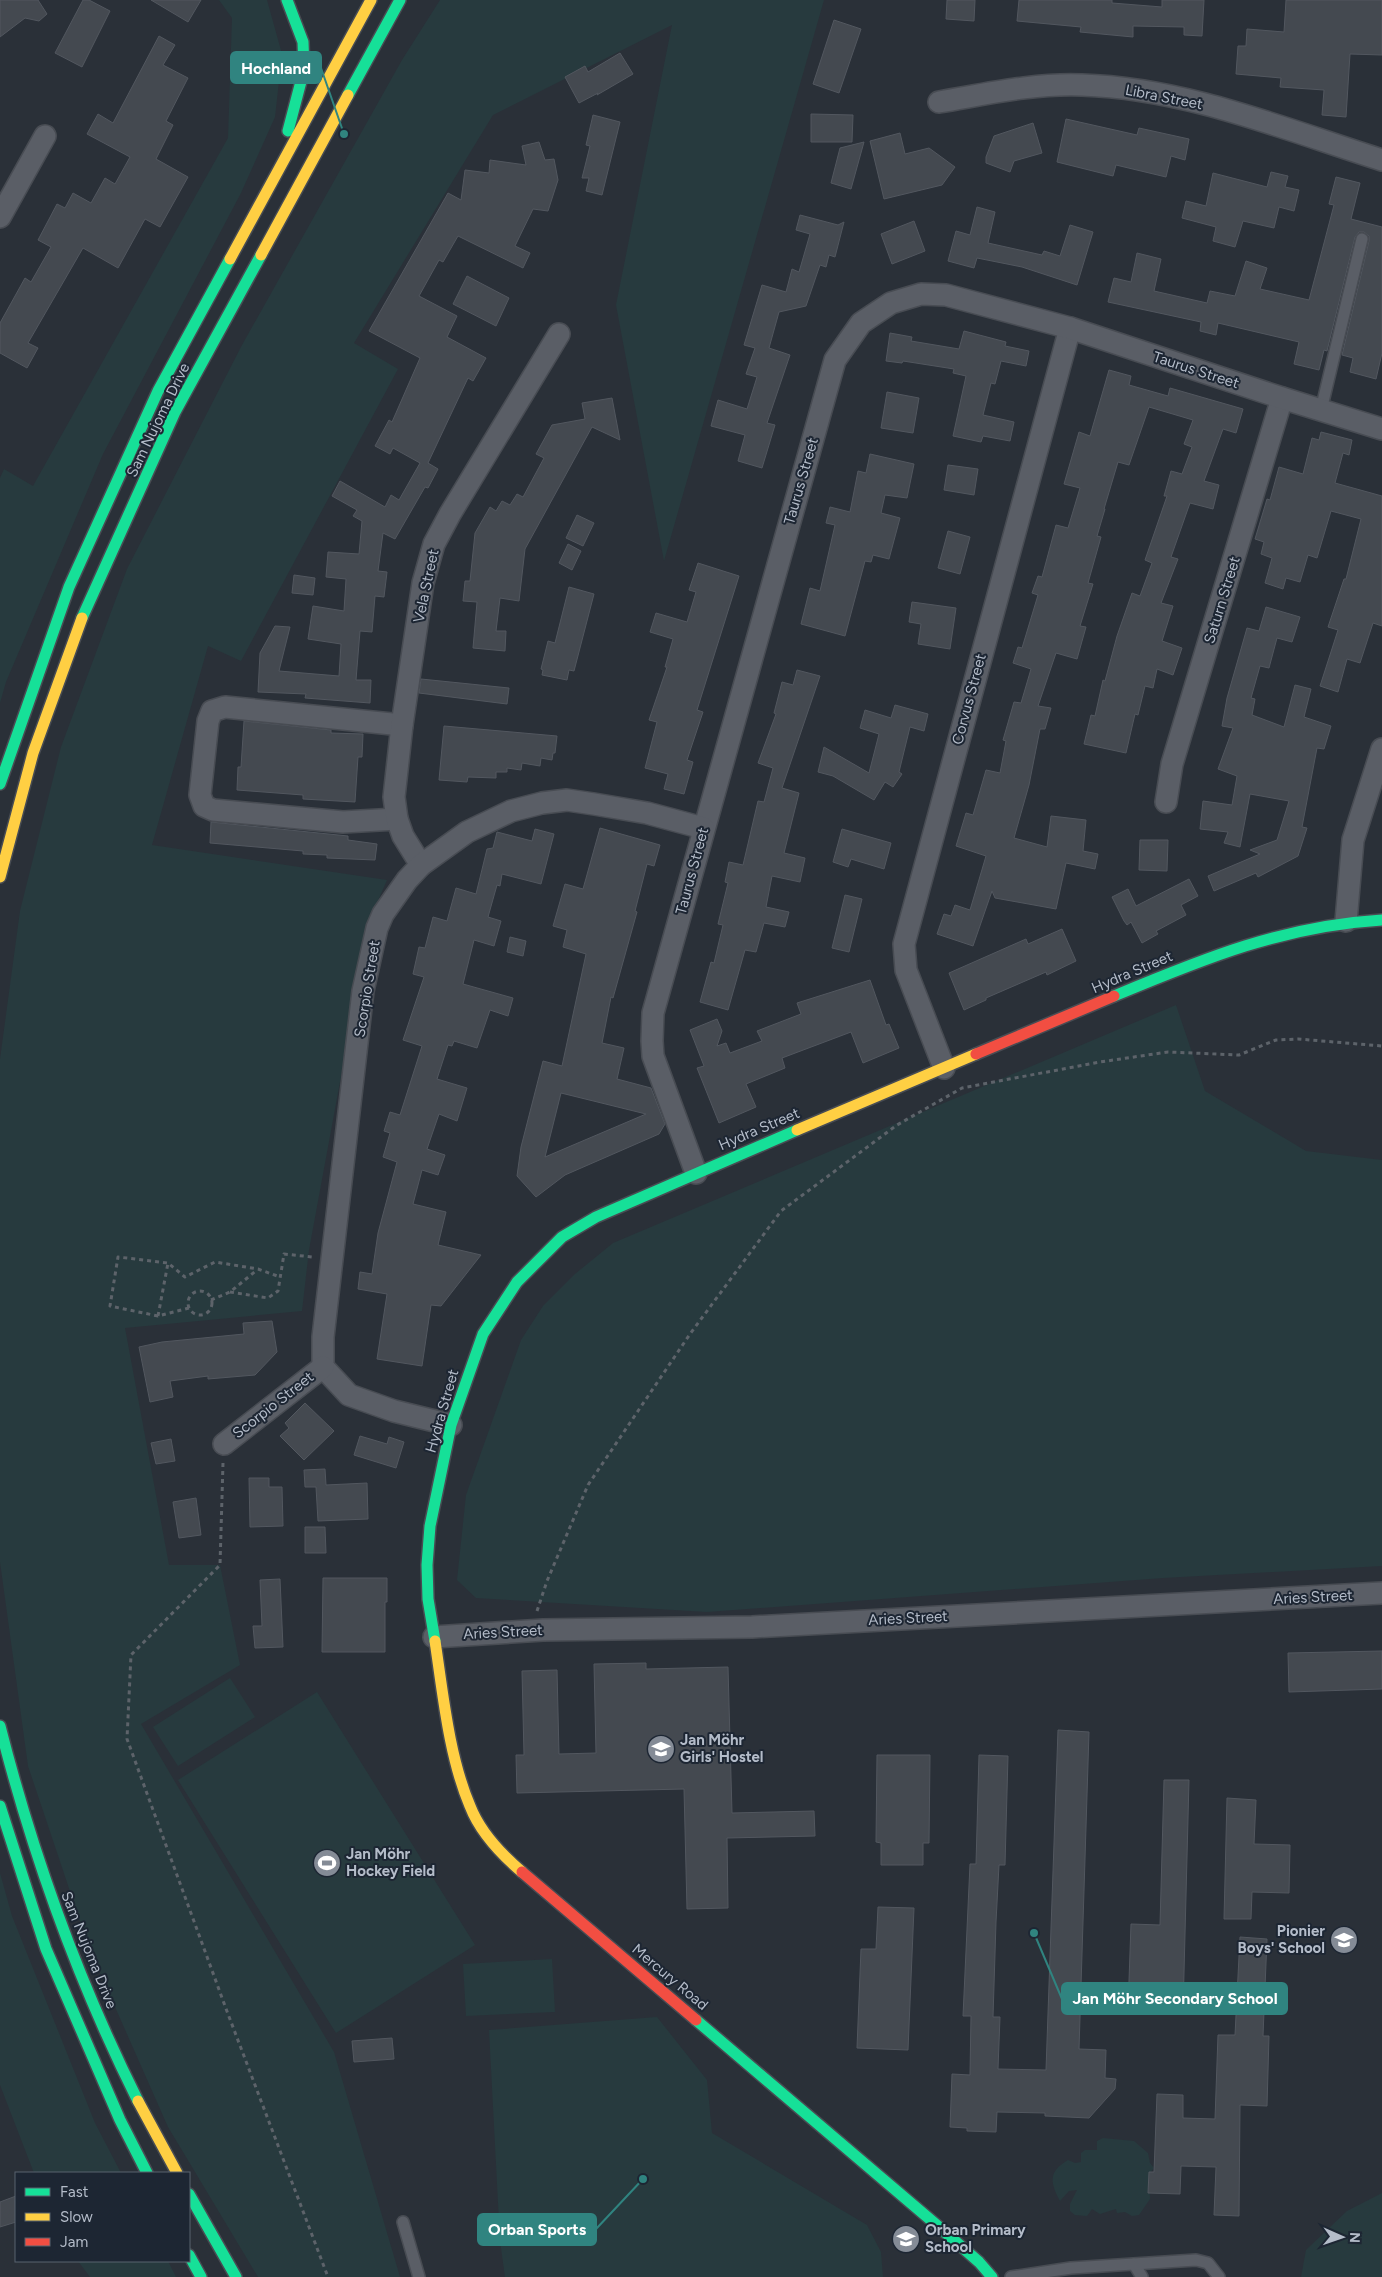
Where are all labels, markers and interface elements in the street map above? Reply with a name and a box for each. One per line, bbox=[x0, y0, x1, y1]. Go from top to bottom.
callout: Hochland bbox=[231, 52, 321, 83]
text: Hochland bbox=[241, 59, 311, 78]
street label: Libra Street bbox=[1124, 81, 1205, 113]
street label: Taurus Street bbox=[1151, 348, 1242, 392]
street label: Sam Nujoma Drive bbox=[123, 360, 193, 480]
street label: Taurus Street bbox=[780, 435, 822, 527]
street label: Vela Street bbox=[409, 547, 443, 624]
street label: Saturn Street bbox=[1200, 554, 1244, 646]
street label: Corvus Street bbox=[948, 651, 990, 746]
street label: Taurus Street bbox=[672, 825, 712, 917]
street label: Scorpio Street bbox=[350, 939, 384, 1039]
street label: Hydra Street bbox=[1089, 947, 1175, 997]
street label: Hydra Street bbox=[716, 1104, 802, 1154]
street label: Hydra Street bbox=[421, 1367, 463, 1455]
street label: Scorpio Street bbox=[229, 1368, 317, 1442]
street label: Aries Street bbox=[1273, 1586, 1354, 1608]
street label: Aries Street bbox=[868, 1607, 949, 1629]
street label: Aries Street bbox=[463, 1621, 544, 1643]
place label: Jan Möhr Girls' Hostel bbox=[680, 1731, 764, 1766]
school or university icon: Jan Möhr Girls' Hostel bbox=[646, 1734, 676, 1764]
place label: Jan Möhr Hockey Field bbox=[346, 1845, 435, 1880]
sports icon: Jan Möhr Hockey Field bbox=[312, 1848, 342, 1878]
street label: Sam Nujoma Drive bbox=[57, 1889, 121, 2011]
place label: Pionier Boys' School bbox=[1238, 1922, 1325, 1957]
school or university icon: Pionier Boys' School bbox=[1329, 1925, 1359, 1955]
street label: Mercury Road bbox=[628, 1940, 712, 2014]
callout: Jan Möhr Secondary School bbox=[1062, 1983, 1287, 2014]
text: Jan Möhr Secondary School bbox=[1072, 1989, 1278, 2008]
legend bbox=[15, 2172, 190, 2262]
text: Fast bbox=[60, 2183, 89, 2201]
text: Slow bbox=[60, 2208, 93, 2226]
north arrow bbox=[1317, 2212, 1367, 2262]
callout: Orban Sports bbox=[478, 2214, 596, 2245]
text: Orban Sports bbox=[488, 2220, 587, 2239]
place label: Orban Primary School bbox=[925, 2221, 1026, 2256]
school or university icon: Orban Primary School bbox=[891, 2224, 921, 2254]
text: N bbox=[1346, 2232, 1363, 2243]
text: Jam bbox=[60, 2233, 88, 2251]

